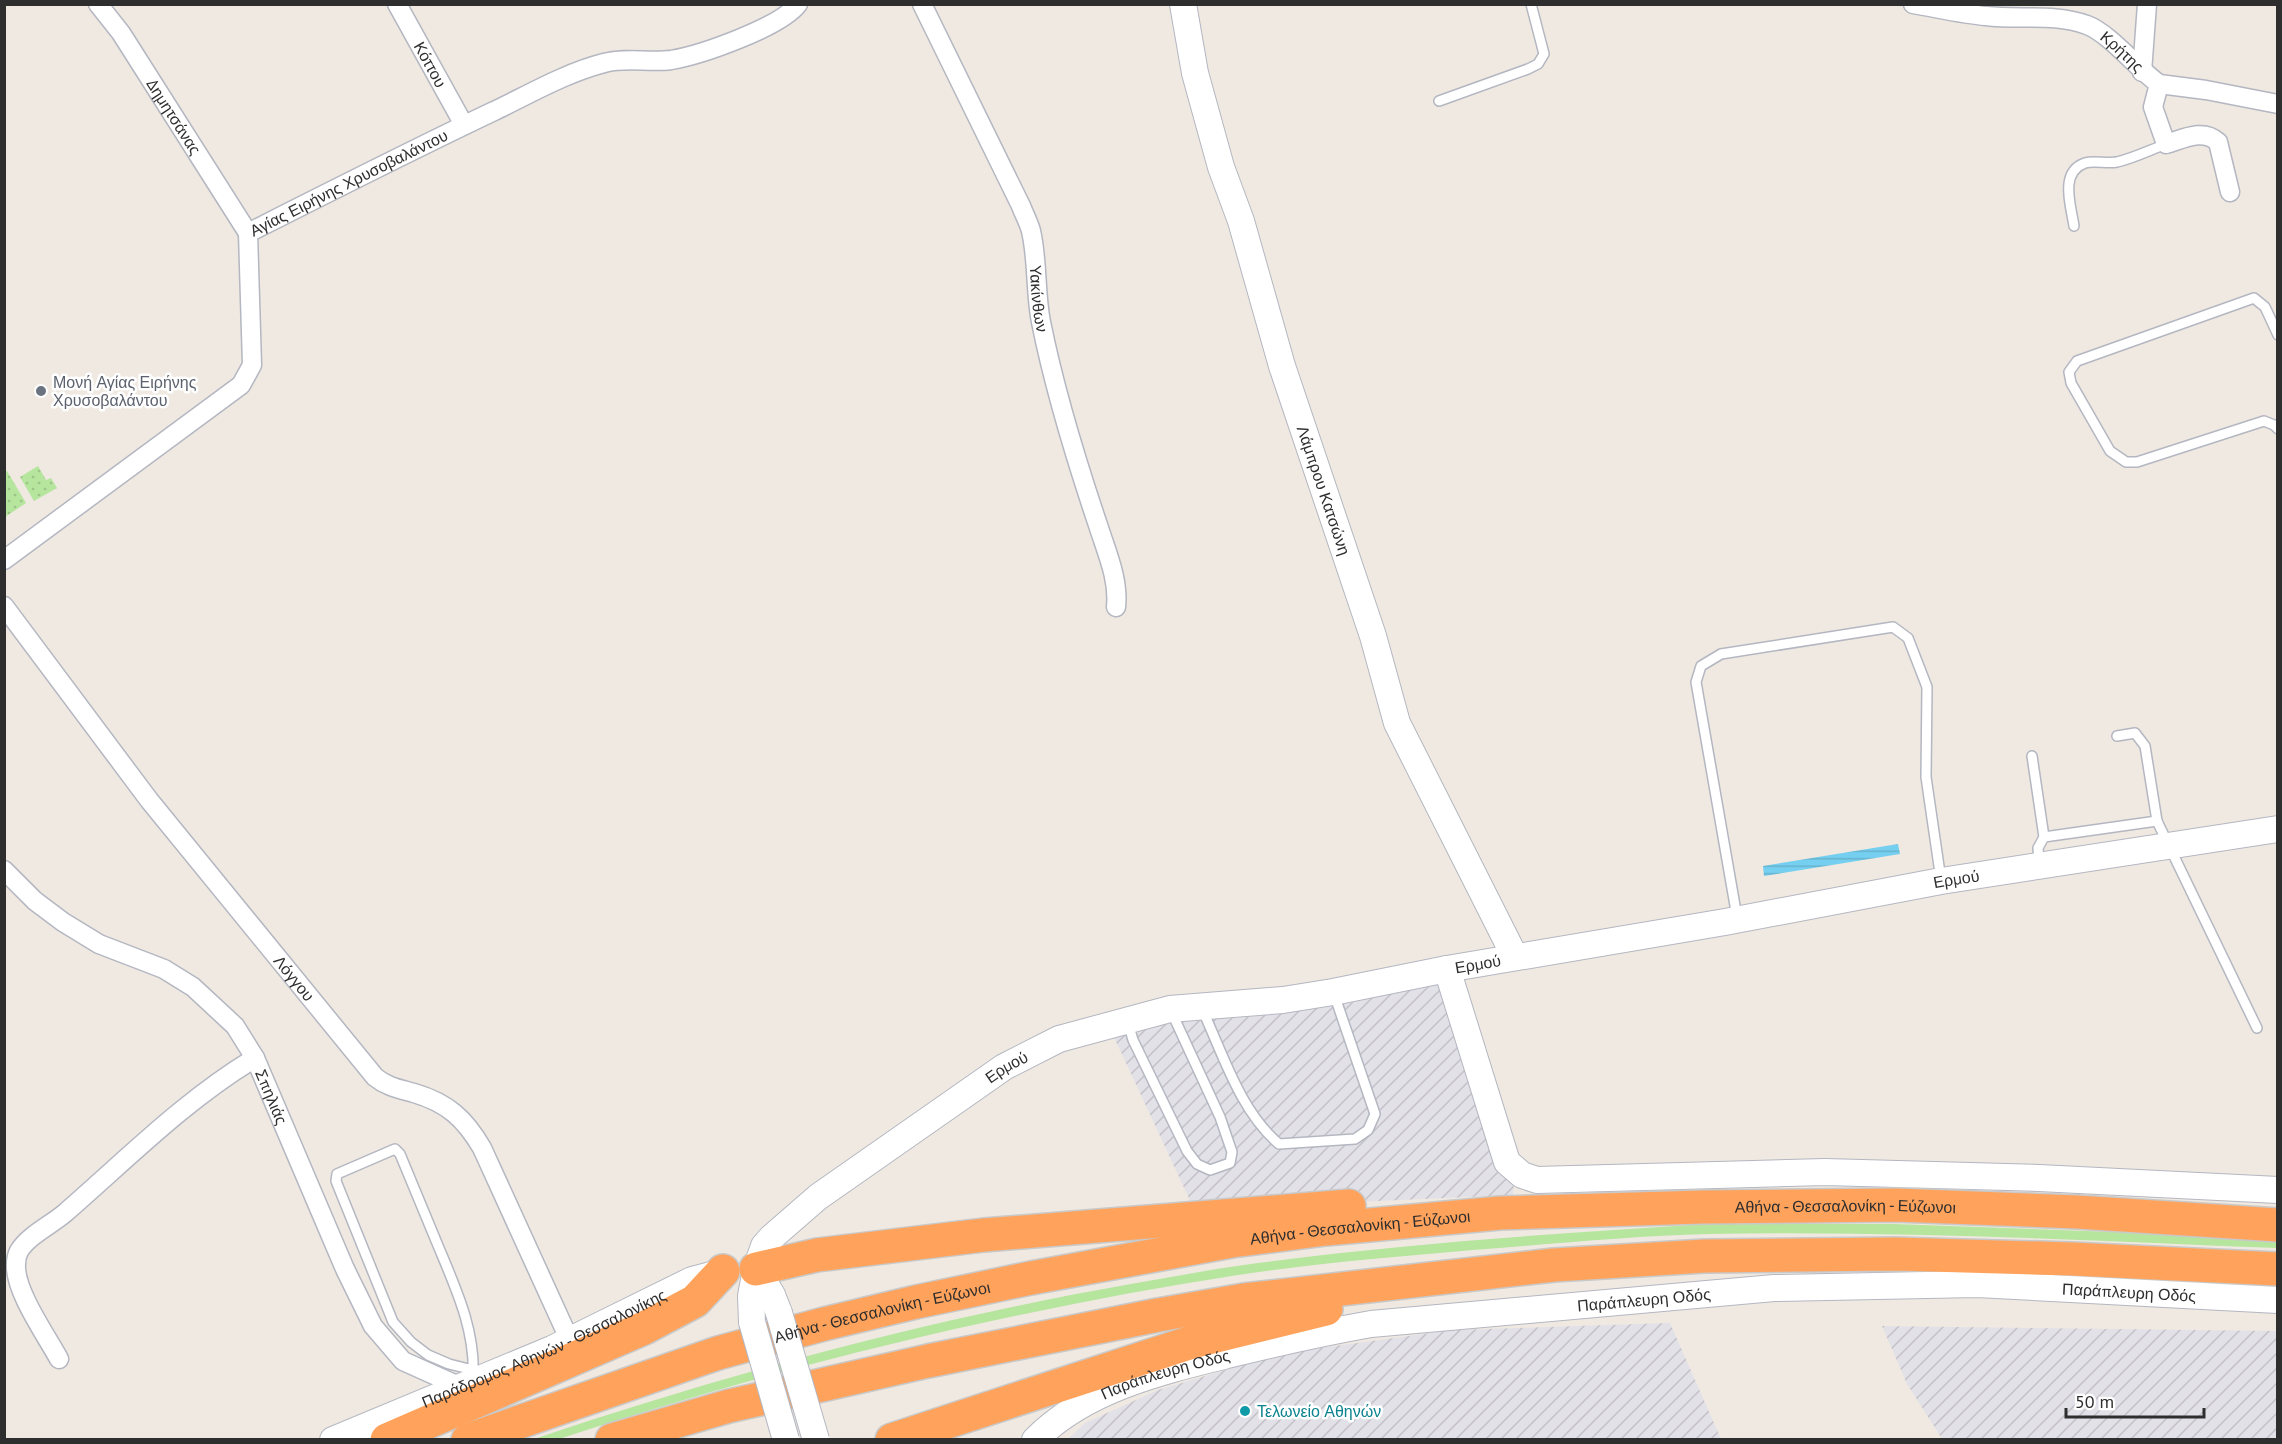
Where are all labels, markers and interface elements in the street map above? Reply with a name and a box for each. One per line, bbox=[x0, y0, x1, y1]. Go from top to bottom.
street label: Κρήτης bbox=[2097, 26, 2148, 76]
street label: Κόττου bbox=[410, 38, 451, 91]
street label: Δημητσάνας bbox=[143, 75, 206, 158]
street label: Αγίας Ειρήνης Χρυσοβαλάντου bbox=[246, 125, 451, 241]
street label: Υακίνθων bbox=[1026, 264, 1053, 334]
place label: Μονή Αγίας Ειρήνης Χρυσοβαλάντου bbox=[53, 372, 197, 410]
marker: Μονή Αγίας Ειρήνης Χρυσοβαλάντου bbox=[34, 384, 48, 398]
street label: Λάμπρου Κατσώνη bbox=[1293, 423, 1355, 558]
street label: Ερμού bbox=[1932, 865, 1981, 892]
street label: Ερμού bbox=[1453, 950, 1502, 978]
street label: Λόγγου bbox=[270, 951, 319, 1005]
street label: Ερμού bbox=[981, 1047, 1031, 1087]
street label: Σπηλιάς bbox=[251, 1066, 292, 1128]
street label: Αθήνα - Θεσσαλονίκη - Εύζωνοι bbox=[1735, 1195, 1957, 1217]
street label: Αθήνα - Θεσσαλονίκη - Εύζωνοι bbox=[1249, 1206, 1472, 1249]
street label: Αθήνα - Θεσσαλονίκη - Εύζωνοι bbox=[772, 1277, 992, 1347]
street label: Παράπλευρη Οδός bbox=[2062, 1279, 2197, 1306]
street label: Παράδρομος Αθηνών - Θεσσαλονίκης bbox=[419, 1284, 670, 1412]
street label: Παράπλευρη Οδός bbox=[1576, 1284, 1712, 1316]
street label: Παράπλευρη Οδός bbox=[1097, 1345, 1232, 1404]
scale bar bbox=[2066, 1381, 2204, 1419]
text: 50 m bbox=[2075, 1390, 2114, 1413]
place label: Τελωνείο Αθηνών bbox=[1257, 1401, 1381, 1421]
marker: Τελωνείο Αθηνών bbox=[1238, 1404, 1252, 1418]

